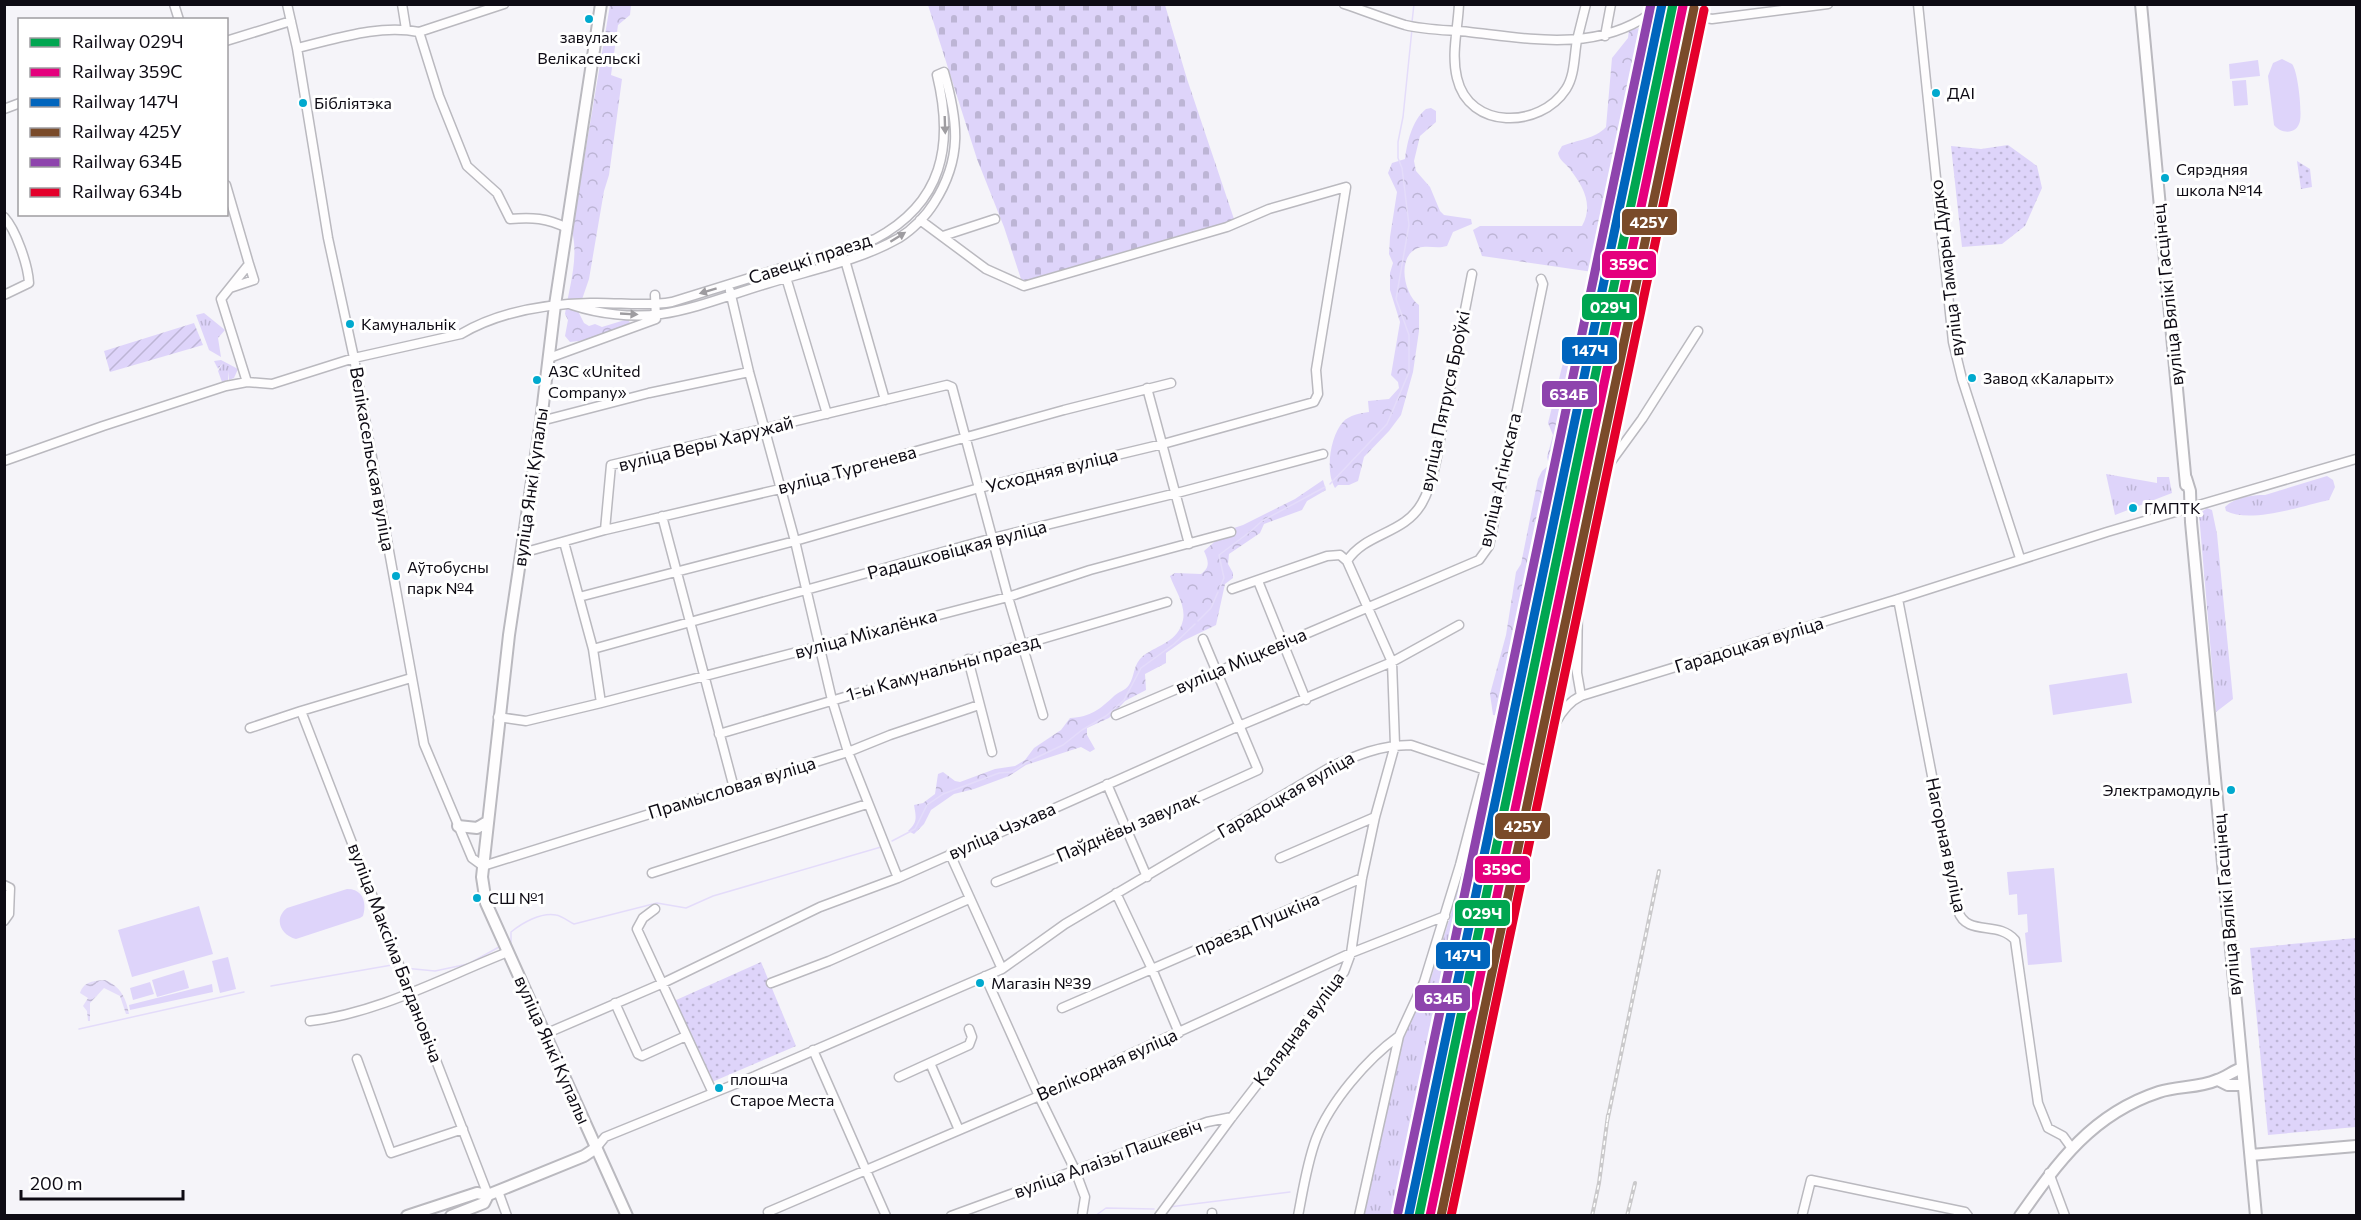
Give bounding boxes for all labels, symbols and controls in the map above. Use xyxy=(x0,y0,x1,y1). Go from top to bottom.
marker: завулак Велікасельскі xyxy=(583,13,595,25)
legend xyxy=(18,18,228,216)
place label: завулак Велікасельскі xyxy=(537,27,641,67)
text: Railway 029Ч xyxy=(72,30,184,52)
text: Railway 359С xyxy=(72,60,183,82)
place label: ДАІ xyxy=(1947,83,1975,102)
marker: ДАІ xyxy=(1930,87,1942,99)
text: Railway 147Ч xyxy=(72,90,179,112)
place label: Бібліятэка xyxy=(314,93,392,112)
marker: Бібліятэка xyxy=(297,97,309,109)
one-way arrow xyxy=(940,116,950,135)
text: Railway 425У xyxy=(72,120,182,142)
text: Railway 634Б xyxy=(72,150,182,172)
place label: Сярэдняя школа №14 xyxy=(2176,159,2263,199)
marker: Сярэдняя школа №14 xyxy=(2159,172,2171,184)
street label: вуліца Тамары Дудко xyxy=(1924,178,1968,358)
text: Railway 634Ь xyxy=(72,180,182,202)
street label: вуліца Вялікі Гасцінец xyxy=(2146,203,2187,387)
line badge: 425У xyxy=(1621,208,1678,236)
text: 425У xyxy=(1630,212,1668,231)
street label: Савецкі праезд xyxy=(746,228,874,288)
one-way arrow xyxy=(890,232,906,243)
line badge: 359С xyxy=(1601,250,1657,279)
text: 359С xyxy=(1609,254,1649,273)
one-way arrow xyxy=(699,287,717,296)
line badge: 029Ч xyxy=(1581,293,1638,321)
text: 029Ч xyxy=(1590,297,1630,316)
street label: вуліца Пятруся Броўкі xyxy=(1414,308,1474,493)
one-way arrow xyxy=(619,310,638,319)
place label: Камунальнік xyxy=(361,314,457,333)
marker: Камунальнік xyxy=(344,318,356,330)
line badge: 147Ч xyxy=(1561,336,1618,365)
text: 147Ч xyxy=(1572,340,1608,359)
place label: АЗС «United Company» xyxy=(548,361,640,401)
street label: Велікасельская вуліца xyxy=(346,365,400,553)
place label: Завод «Каларыт» xyxy=(1983,368,2114,387)
marker: Завод «Каларыт» xyxy=(1966,372,1978,384)
marker: АЗС «United Company» xyxy=(531,374,543,386)
line badge: 634Б xyxy=(1541,380,1598,408)
text: 634Б xyxy=(1549,384,1589,403)
street label: вуліца Янкі Купалы xyxy=(508,406,552,568)
street label: вуліца Веры Харужай xyxy=(616,411,796,475)
street label: вуліца Агінскага xyxy=(1473,411,1525,549)
street label: вуліца Тургенева xyxy=(775,440,918,498)
street label: Усходняя вуліца xyxy=(983,443,1120,497)
place label: ГМПТК xyxy=(2144,498,2201,517)
marker: ГМПТК xyxy=(2127,502,2139,514)
street label: Радашковіцкая вуліца xyxy=(865,514,1049,584)
place label: Аўтобусны парк №4 xyxy=(407,557,489,597)
marker: Аўтобусны парк №4 xyxy=(390,570,402,582)
street label: вуліца Міхалёнка xyxy=(792,603,939,663)
street label: Гарадоцкая вуліца xyxy=(1672,611,1826,677)
street label: вуліца Міцкевіча xyxy=(1172,622,1310,698)
street label: 1-ы Камунальны праезд xyxy=(844,629,1042,705)
street label: Гарадоцкая вуліца xyxy=(1213,746,1358,842)
street label: Прамысловая вуліца xyxy=(645,751,818,823)
street label: Нагорная вуліца xyxy=(1922,775,1972,914)
place label: Электрамодуль xyxy=(2103,780,2220,799)
marker: Электрамодуль xyxy=(2225,784,2237,796)
street label: Паўднёвы завулак xyxy=(1053,786,1203,866)
street label: вуліца Чэхава xyxy=(945,797,1059,864)
line badge: 425У xyxy=(1494,812,1551,840)
street label: вуліца Вялікі Гасцінец xyxy=(2207,813,2245,997)
text: 425У xyxy=(1504,816,1542,835)
street label: вуліца Максіма Багдановіча xyxy=(344,840,448,1065)
line badge: 359С xyxy=(1474,855,1531,884)
text: 359С xyxy=(1482,859,1522,878)
street label: праезд Пушкіна xyxy=(1191,887,1323,959)
place label: СШ №1 xyxy=(488,888,544,907)
marker: СШ №1 xyxy=(471,892,483,904)
line badge: 029Ч xyxy=(1454,899,1511,927)
text: 029Ч xyxy=(1462,903,1502,922)
line badge: 147Ч xyxy=(1435,941,1491,970)
text: 147Ч xyxy=(1445,945,1481,964)
street label: Калядная вуліца xyxy=(1248,967,1348,1090)
street label: вуліца Янкі Купалы xyxy=(510,972,596,1127)
place label: Магазін №39 xyxy=(991,973,1091,992)
marker: Магазін №39 xyxy=(974,977,986,989)
line badge: 634Б xyxy=(1414,984,1471,1012)
text: 634Б xyxy=(1423,988,1463,1007)
street label: Велікодная вуліца xyxy=(1033,1023,1181,1105)
place label: плошча Старое Места xyxy=(730,1069,834,1109)
marker: плошча Старое Места xyxy=(713,1082,725,1094)
street label: вуліца Алаізы Пашкевіч xyxy=(1011,1114,1205,1202)
scale bar xyxy=(21,1163,183,1201)
text: 200 m xyxy=(30,1172,83,1194)

